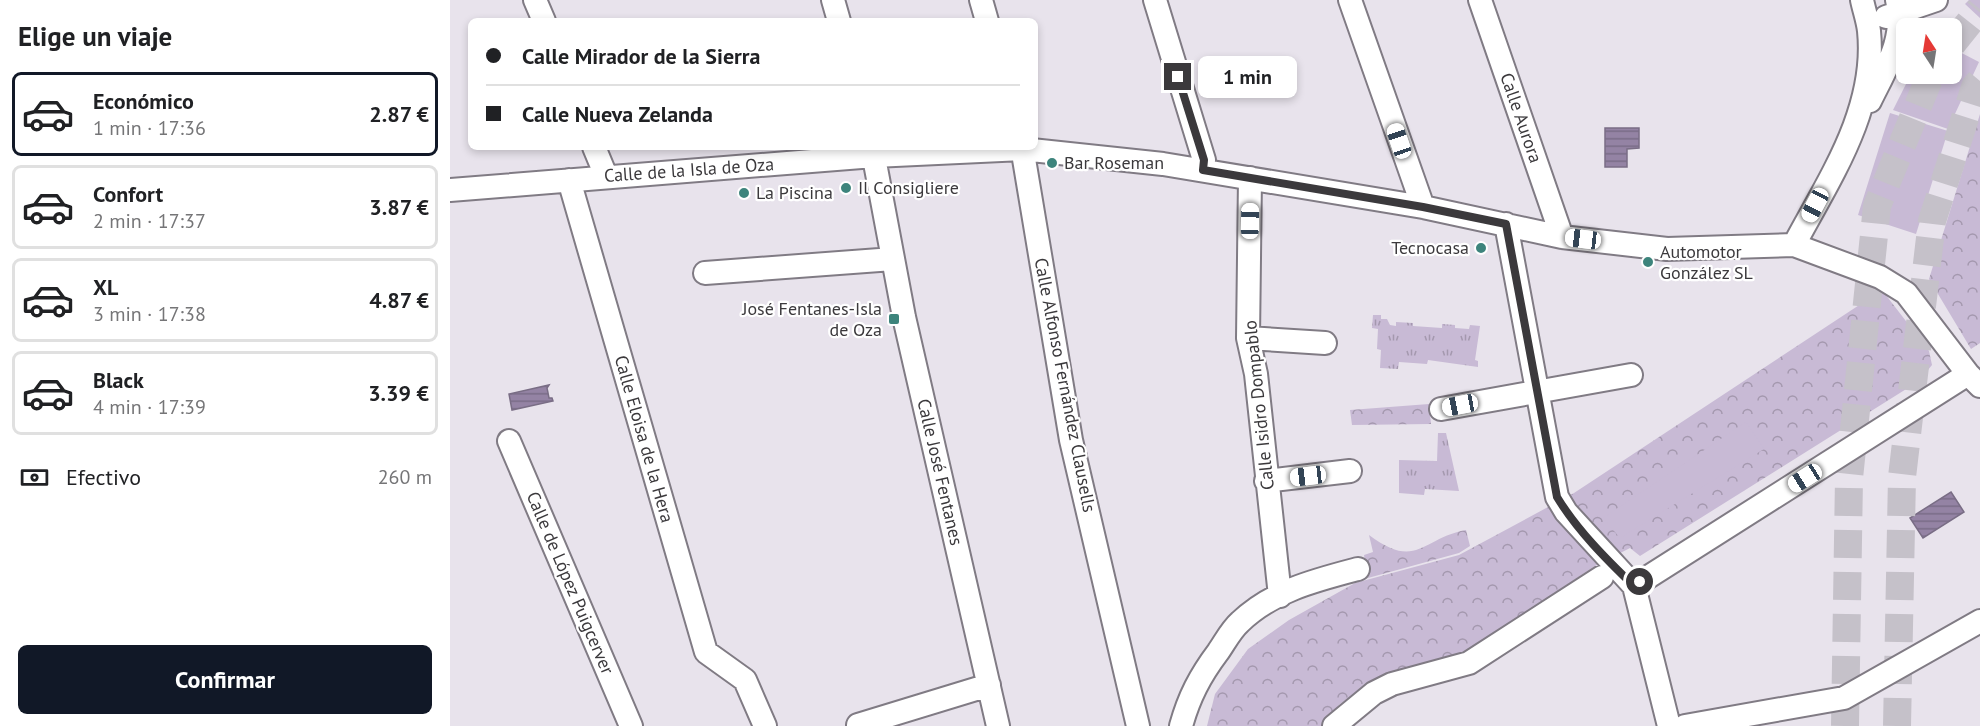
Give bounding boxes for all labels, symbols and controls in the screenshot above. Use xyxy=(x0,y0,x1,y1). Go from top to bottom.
north arrow xyxy=(1896,18,1962,84)
map controls xyxy=(1896,18,1962,84)
text: Elige un viaje xyxy=(18,19,172,53)
text: Calle Mirador de la Sierra xyxy=(522,42,760,70)
callout: 1 min xyxy=(1199,56,1298,98)
route end xyxy=(1164,63,1191,90)
text: 1 min xyxy=(1223,64,1272,90)
street label: Calle Aurora xyxy=(1495,70,1548,166)
icon: car xyxy=(21,87,75,141)
text: Económico xyxy=(93,87,194,115)
text: 2.87 € xyxy=(369,100,429,128)
text: Calle Nueva Zelanda xyxy=(522,100,713,128)
text: 1 min · 17:36 xyxy=(93,115,206,141)
car xyxy=(1385,121,1413,161)
place label: Bar Roseman xyxy=(1064,151,1164,174)
street label: Calle de la Isla de Oza xyxy=(603,152,775,187)
marker: Bar Roseman xyxy=(1045,156,1059,170)
place label: Il Consigliere xyxy=(858,176,959,199)
icon: car xyxy=(21,180,75,234)
text: Confort xyxy=(93,180,163,208)
place label: La Piscina xyxy=(756,181,833,204)
marker: Il Consigliere xyxy=(839,181,853,195)
car xyxy=(1799,185,1831,225)
marker: La Piscina xyxy=(737,186,751,200)
text: 3.87 € xyxy=(369,193,429,221)
car xyxy=(1241,203,1259,239)
text: 2 min · 17:37 xyxy=(93,208,206,234)
car xyxy=(1564,228,1602,250)
place label: Tecnocasa xyxy=(1391,236,1469,259)
place label: Automotor González SL xyxy=(1660,240,1753,284)
marker: Tecnocasa xyxy=(1474,241,1488,255)
marker: Automotor González SL xyxy=(1641,255,1655,269)
street label: Calle Alfonso Fernández Clausells xyxy=(1030,256,1101,514)
icon: car xyxy=(21,273,75,327)
text: XL xyxy=(93,273,118,301)
text: 4.87 € xyxy=(369,286,429,314)
place label: José Fentanes-Isla de Oza xyxy=(741,297,882,341)
text: 3 min · 17:38 xyxy=(93,301,206,327)
marker: José Fentanes-Isla de Oza xyxy=(887,312,901,326)
street label: Calle Isidro Dompablo xyxy=(1238,319,1279,491)
street label: Calle Eloisa de la Hera xyxy=(610,353,679,525)
icon: car xyxy=(21,366,75,420)
text: Black xyxy=(93,366,144,394)
text: 3.39 € xyxy=(368,379,429,407)
car xyxy=(1441,393,1479,417)
text: 4 min · 17:39 xyxy=(93,394,206,420)
street label: Calle José Fentanes xyxy=(912,396,969,547)
icon: cash xyxy=(18,461,51,494)
car xyxy=(1785,461,1825,495)
text: Efectivo xyxy=(66,463,141,491)
text: 260 m xyxy=(378,464,432,490)
car xyxy=(1289,465,1327,487)
street label: Calle de López Puigcerver xyxy=(522,488,619,678)
route start xyxy=(1626,568,1653,595)
button: Confirmar xyxy=(18,645,432,714)

